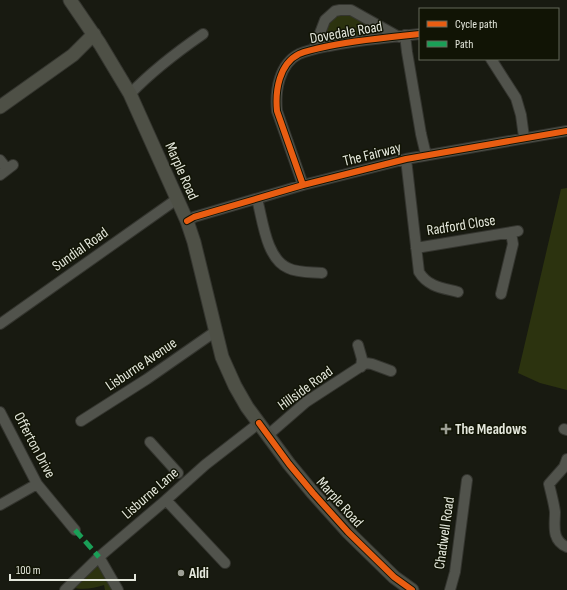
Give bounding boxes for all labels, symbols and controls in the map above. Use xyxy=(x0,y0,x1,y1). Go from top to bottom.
legend xyxy=(419,8,559,60)
street label: Dovedale Road xyxy=(308,17,384,48)
text: Cycle path xyxy=(455,17,497,32)
text: Path xyxy=(455,37,473,52)
street label: The Fairway xyxy=(341,138,403,171)
street label: Marple Road xyxy=(160,139,203,203)
street label: Radford Close xyxy=(425,211,497,240)
street label: Sundial Road xyxy=(49,223,112,276)
street label: Lisburne Avenue xyxy=(102,334,181,395)
street label: Hillside Road xyxy=(274,362,337,415)
street label: Offerton Drive xyxy=(9,409,60,481)
place label: The Meadows xyxy=(455,420,527,439)
marker: The Meadows xyxy=(440,423,452,435)
street label: Lisburne Lane xyxy=(118,464,183,523)
street label: Marple Road xyxy=(312,473,367,532)
street label: Chadwell Road xyxy=(430,496,459,571)
scale bar xyxy=(10,556,135,582)
text: 100 m xyxy=(16,563,41,578)
place label: Aldi xyxy=(188,564,209,583)
marker: Aldi xyxy=(176,568,186,578)

